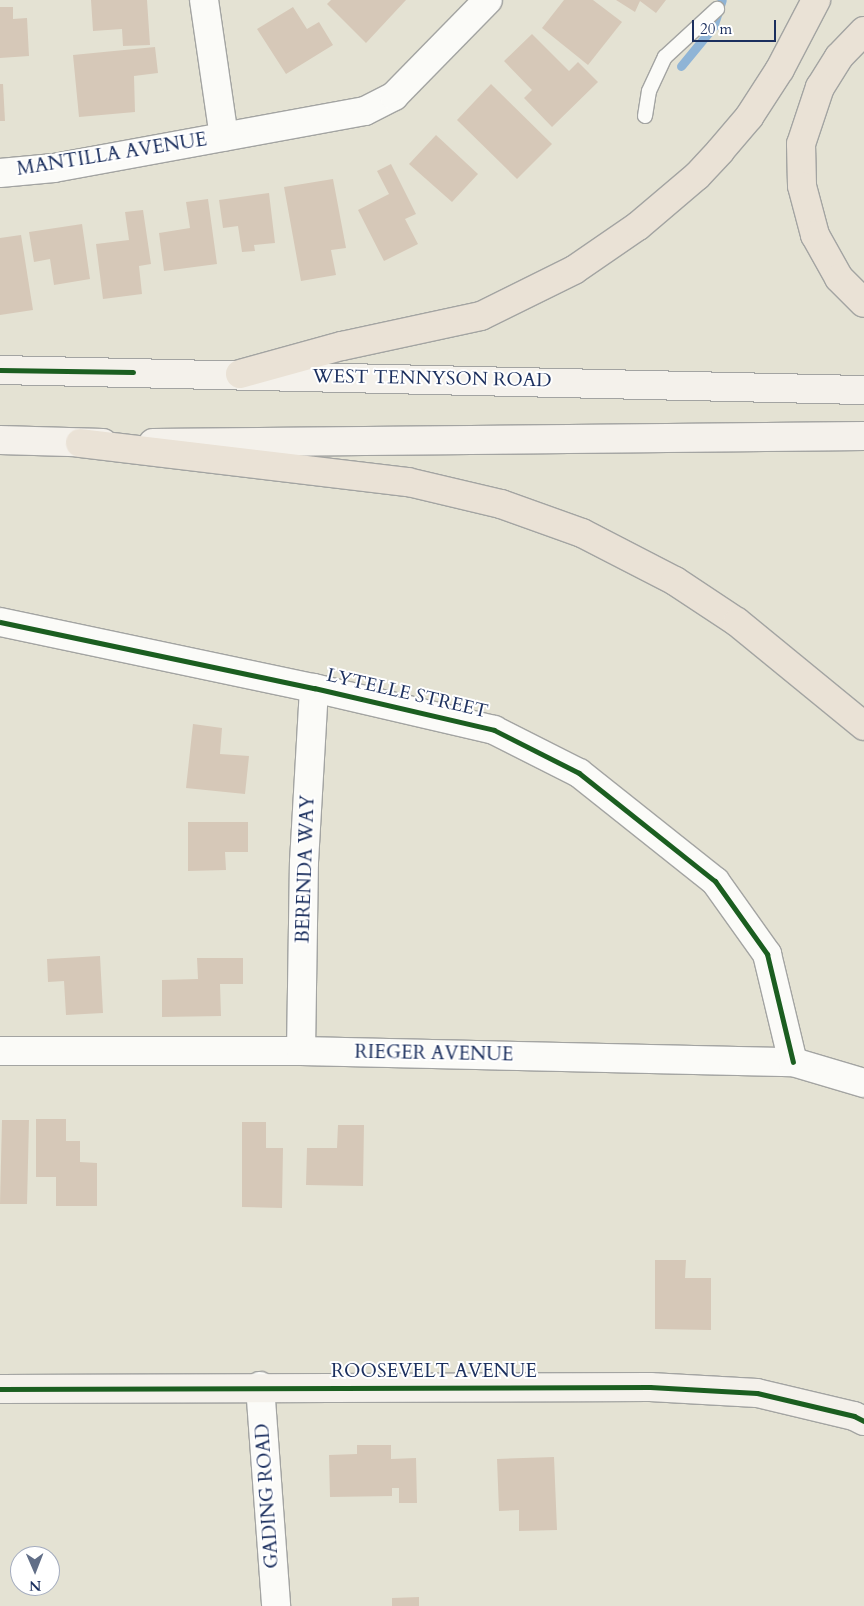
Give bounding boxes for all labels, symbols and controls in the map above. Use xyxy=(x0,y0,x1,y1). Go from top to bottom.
scale bar xyxy=(694,10,778,42)
text: 20 m xyxy=(700,19,732,39)
street label: MANTILLA AVENUE xyxy=(15,129,209,181)
street label: WEST TENNYSON ROAD xyxy=(312,366,552,392)
street label: LYTELLE STREET xyxy=(324,664,490,724)
street label: BERENDA WAY xyxy=(292,794,320,944)
street label: RIEGER AVENUE xyxy=(354,1041,514,1067)
street label: ROOSEVELT AVENUE xyxy=(331,1361,537,1383)
street label: GADING ROAD xyxy=(252,1423,284,1569)
north arrow xyxy=(10,1546,60,1596)
text: N xyxy=(29,1576,41,1595)

